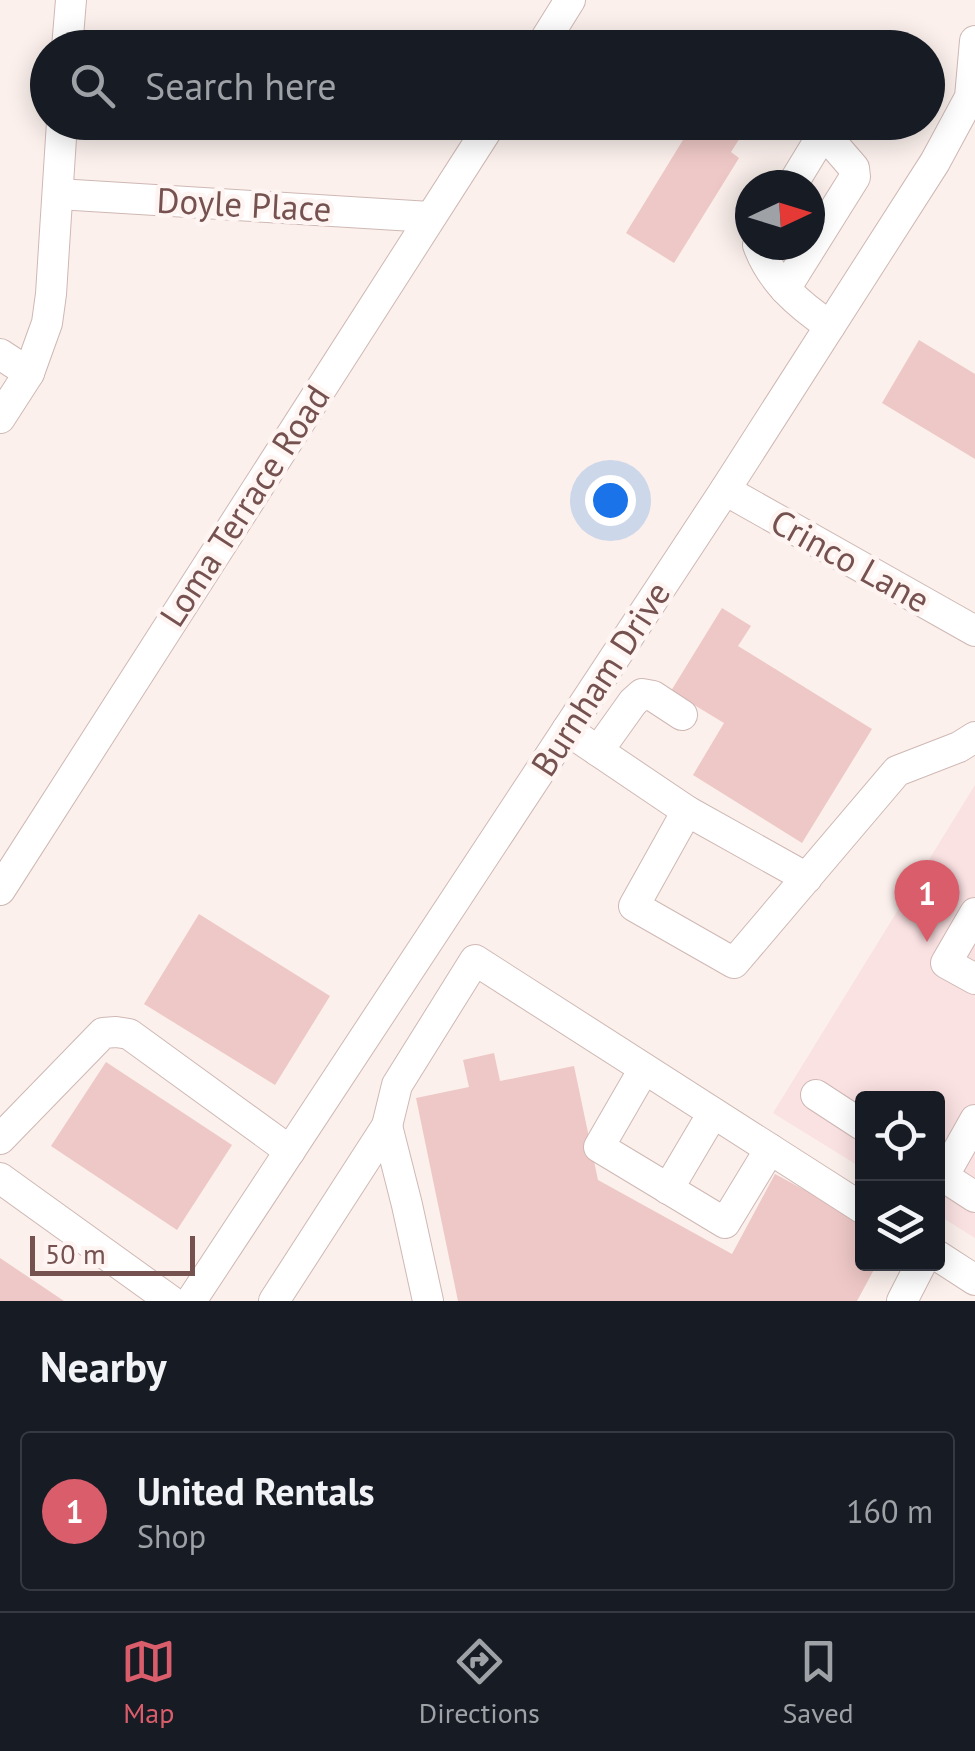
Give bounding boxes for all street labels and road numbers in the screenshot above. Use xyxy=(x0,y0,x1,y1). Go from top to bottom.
street label: Doyle Place xyxy=(156,176,333,232)
street label: Loma Terrace Road xyxy=(149,376,339,635)
street label: Crinco Lane xyxy=(763,498,938,623)
street label: Burnham Drive xyxy=(520,572,680,785)

